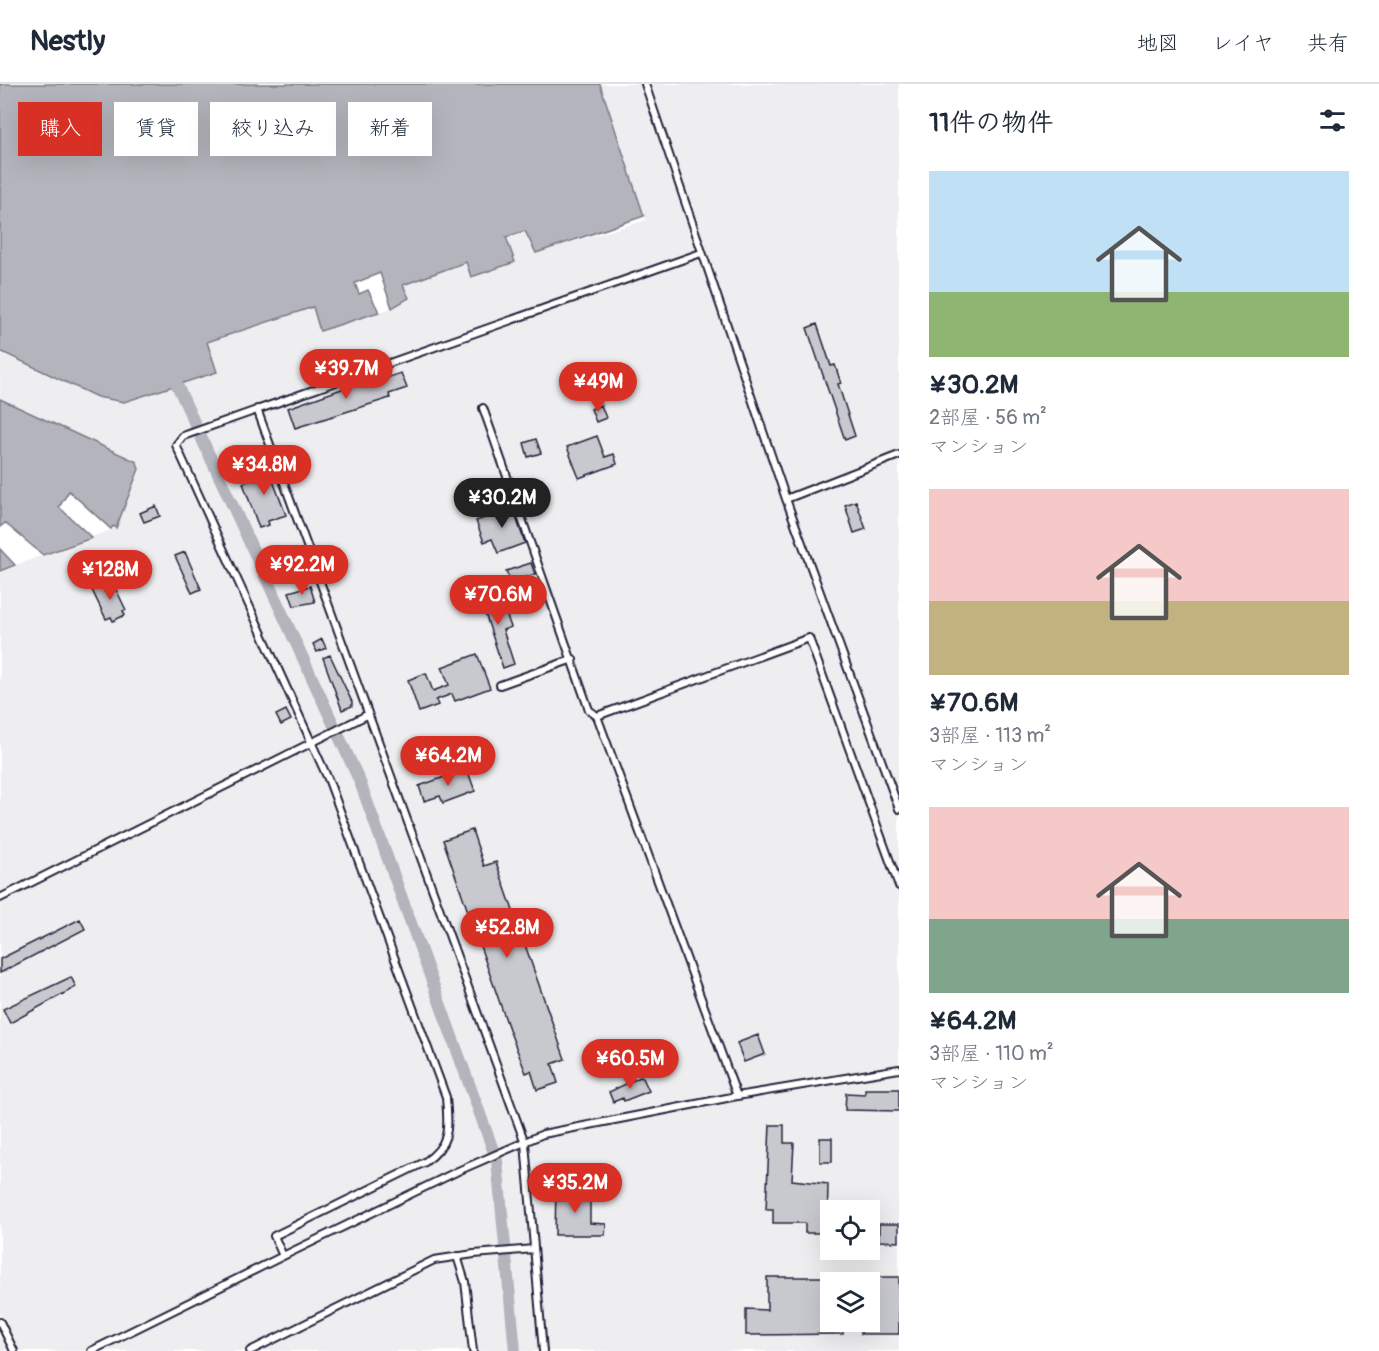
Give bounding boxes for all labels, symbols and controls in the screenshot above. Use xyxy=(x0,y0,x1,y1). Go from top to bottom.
text: Nestly xyxy=(30,24,105,59)
text: 地図 xyxy=(1137,30,1179,57)
text: レイヤ xyxy=(1212,30,1274,57)
text: 共有 xyxy=(1307,30,1349,57)
chip: 購入 xyxy=(18,102,102,156)
chip: 賃貸 xyxy=(114,102,198,156)
chip: 絞り込み xyxy=(210,102,336,156)
chip: 新着 xyxy=(348,102,432,156)
icon: filters xyxy=(1316,104,1349,137)
text: 11件の物件 xyxy=(929,107,1053,139)
icon: home xyxy=(1085,210,1193,318)
pin: ¥39.7M xyxy=(297,349,395,400)
text: ¥39.7M xyxy=(314,356,378,381)
pin: ¥49M xyxy=(562,362,634,413)
text: ¥49M xyxy=(573,369,623,394)
text: ¥30.2M xyxy=(929,369,1018,401)
text: 2部屋 · 56 m² xyxy=(929,405,1047,430)
text: マンション xyxy=(929,434,1028,459)
pin: ¥34.8M xyxy=(215,445,313,496)
text: ¥34.8M xyxy=(231,452,297,477)
pin: ¥30.2M xyxy=(453,478,551,529)
text: ¥30.2M xyxy=(468,485,536,510)
icon: home xyxy=(1085,528,1193,636)
pin: ¥92.2M xyxy=(253,545,351,596)
pin: ¥128M xyxy=(68,550,152,601)
text: ¥92.2M xyxy=(269,552,335,577)
text: ¥128M xyxy=(81,557,139,582)
pin: ¥70.6M xyxy=(449,575,547,626)
text: ¥70.6M xyxy=(464,582,532,607)
text: ¥70.6M xyxy=(929,687,1018,719)
text: 3部屋 · 113 m² xyxy=(929,723,1051,748)
pin: ¥64.2M xyxy=(399,736,497,787)
text: ¥64.2M xyxy=(414,743,482,768)
text: マンション xyxy=(929,752,1028,777)
icon: home xyxy=(1085,846,1193,954)
pin: ¥52.8M xyxy=(458,908,556,959)
text: ¥52.8M xyxy=(475,915,539,940)
text: ¥64.2M xyxy=(929,1005,1016,1037)
pin: ¥60.5M xyxy=(581,1039,679,1090)
text: 3部屋 · 110 m² xyxy=(929,1041,1054,1066)
text: ¥60.5M xyxy=(596,1046,664,1071)
text: マンション xyxy=(929,1070,1028,1095)
pin: ¥35.2M xyxy=(526,1163,624,1214)
text: ¥35.2M xyxy=(542,1170,608,1195)
map controls xyxy=(820,1200,880,1332)
button: locate xyxy=(820,1200,880,1260)
button: layers xyxy=(820,1272,880,1332)

